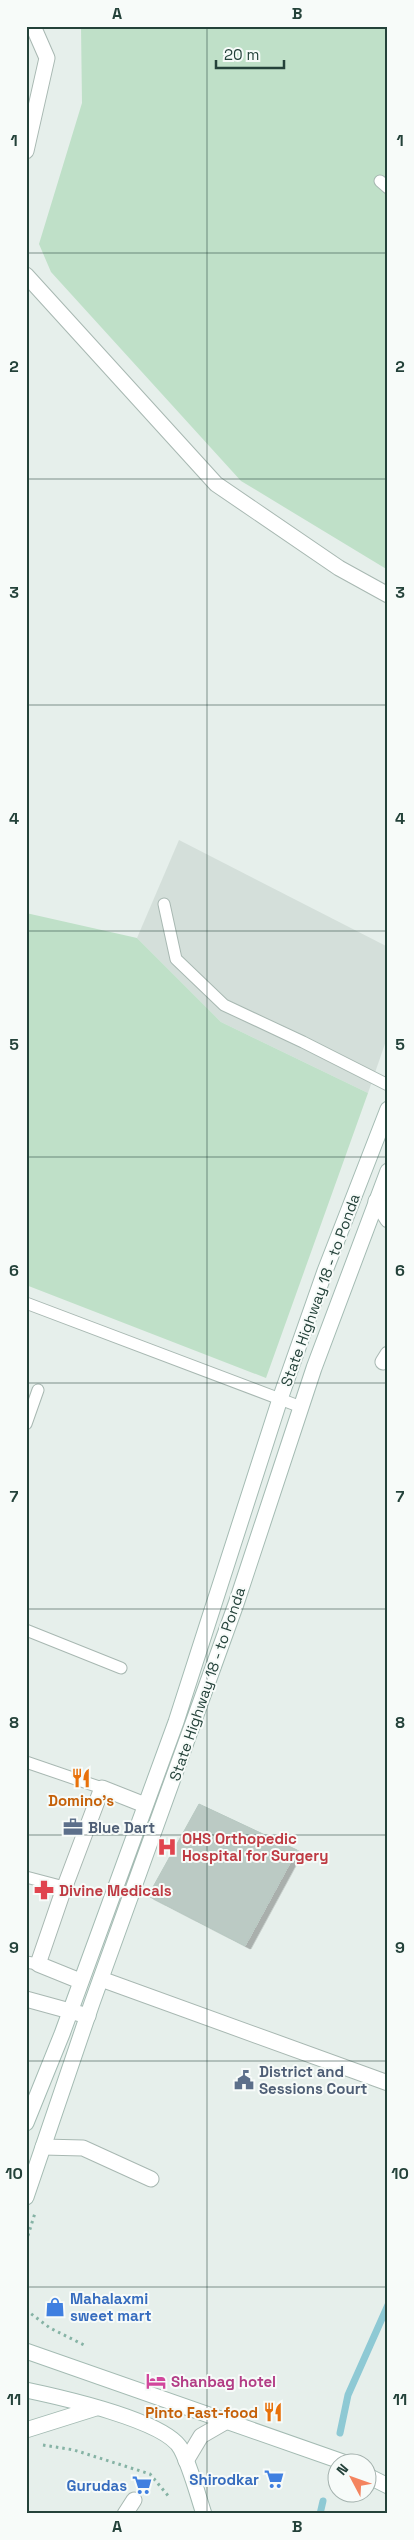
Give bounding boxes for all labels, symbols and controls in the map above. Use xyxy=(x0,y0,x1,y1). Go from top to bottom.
text: A xyxy=(112,3,122,24)
text: B xyxy=(292,3,302,24)
scale bar xyxy=(216,38,284,70)
text: 20 m xyxy=(224,45,259,64)
text: 1 xyxy=(10,130,18,151)
text: 1 xyxy=(396,130,404,151)
text: 2 xyxy=(9,356,19,377)
text: 2 xyxy=(395,356,405,377)
text: 3 xyxy=(9,582,19,603)
text: 3 xyxy=(395,582,405,603)
text: 4 xyxy=(9,808,19,829)
text: 4 xyxy=(395,808,405,829)
text: 5 xyxy=(9,1034,19,1055)
text: 5 xyxy=(395,1034,405,1055)
street label: State Highway 18 - to Ponda xyxy=(276,1191,364,1389)
text: 6 xyxy=(9,1260,19,1281)
text: 6 xyxy=(395,1260,405,1281)
text: 7 xyxy=(10,1486,19,1507)
text: 7 xyxy=(396,1486,405,1507)
street label: State Highway 18 - to Ponda xyxy=(165,1584,249,1783)
text: 8 xyxy=(9,1712,19,1733)
text: 8 xyxy=(395,1712,405,1733)
restaurant icon: Domino's xyxy=(70,1767,92,1789)
place label: Domino's xyxy=(48,1791,114,1810)
office icon: Blue Dart xyxy=(62,1816,84,1838)
place label: Blue Dart xyxy=(88,1818,155,1837)
place label: OHS Orthopedic Hospital for Surgery xyxy=(182,1829,328,1865)
hospital icon: OHS Orthopedic Hospital for Surgery xyxy=(156,1836,178,1858)
pharmacy icon: Divine Medicals xyxy=(33,1879,55,1901)
place label: Divine Medicals xyxy=(59,1881,172,1900)
text: 9 xyxy=(9,1937,19,1958)
text: 9 xyxy=(395,1937,405,1958)
place label: District and Sessions Court xyxy=(259,2062,368,2098)
public building icon: District and Sessions Court xyxy=(233,2069,255,2091)
text: 10 xyxy=(5,2163,23,2184)
text: 10 xyxy=(391,2163,409,2184)
place label: Mahalaxmi sweet mart xyxy=(70,2289,152,2325)
shop icon: Mahalaxmi sweet mart xyxy=(44,2296,66,2318)
hotel icon: Shanbag hotel xyxy=(145,2370,167,2392)
place label: Shanbag hotel xyxy=(171,2372,276,2391)
text: 11 xyxy=(7,2389,21,2410)
text: 11 xyxy=(393,2389,407,2410)
restaurant icon: Pinto Fast-food xyxy=(262,2401,284,2423)
place label: Pinto Fast-food xyxy=(145,2403,258,2422)
north arrow xyxy=(326,2452,376,2502)
text: N xyxy=(332,2460,352,2479)
supermarket icon: Shirodkar xyxy=(263,2468,285,2490)
place label: Shirodkar xyxy=(189,2470,259,2489)
supermarket icon: Gurudas xyxy=(131,2474,153,2496)
place label: Gurudas xyxy=(67,2476,127,2495)
text: A xyxy=(112,2516,122,2537)
text: B xyxy=(292,2516,302,2537)

